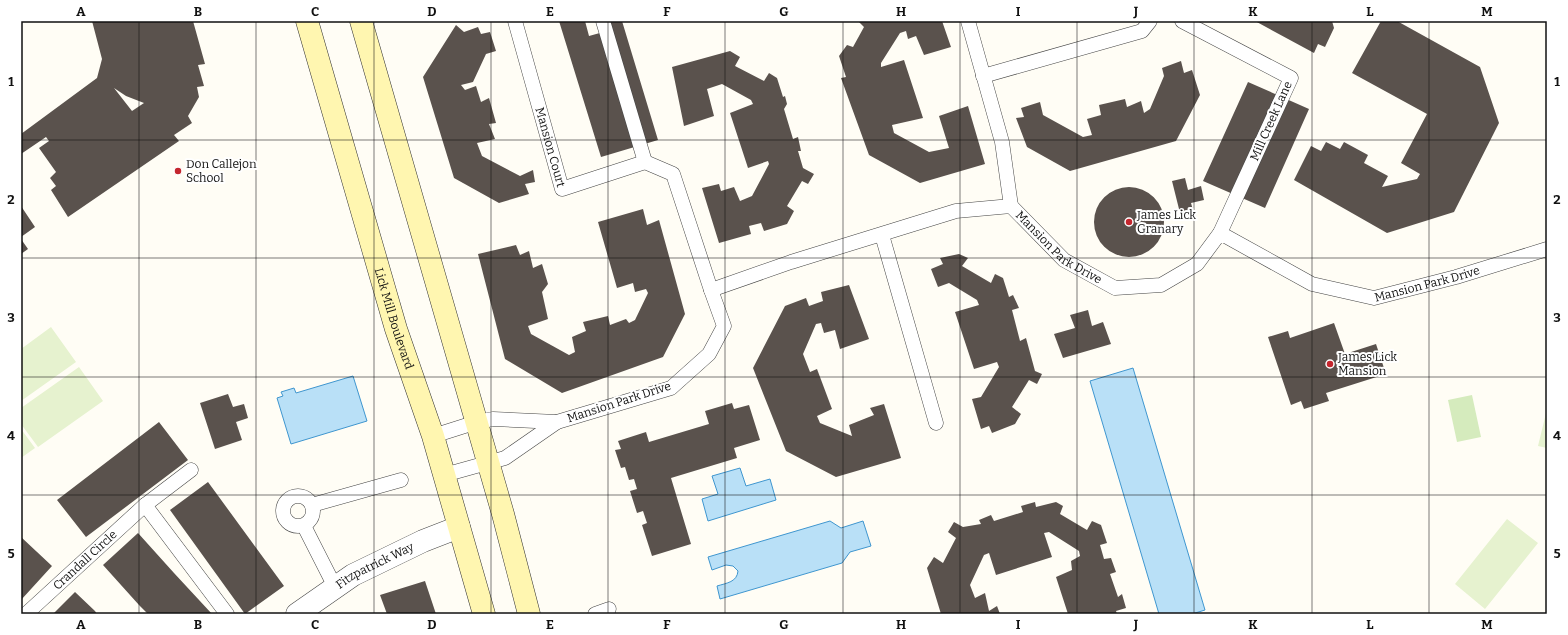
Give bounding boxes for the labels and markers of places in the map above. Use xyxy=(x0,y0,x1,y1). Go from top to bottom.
place label: Don Callejon School xyxy=(186,157,257,185)
marker: Don Callejon School xyxy=(173,166,183,176)
place label: James Lick Granary xyxy=(1136,208,1196,236)
marker: James Lick Granary xyxy=(1124,217,1134,227)
place label: James Lick Mansion xyxy=(1337,350,1397,378)
marker: James Lick Mansion xyxy=(1325,359,1335,369)

